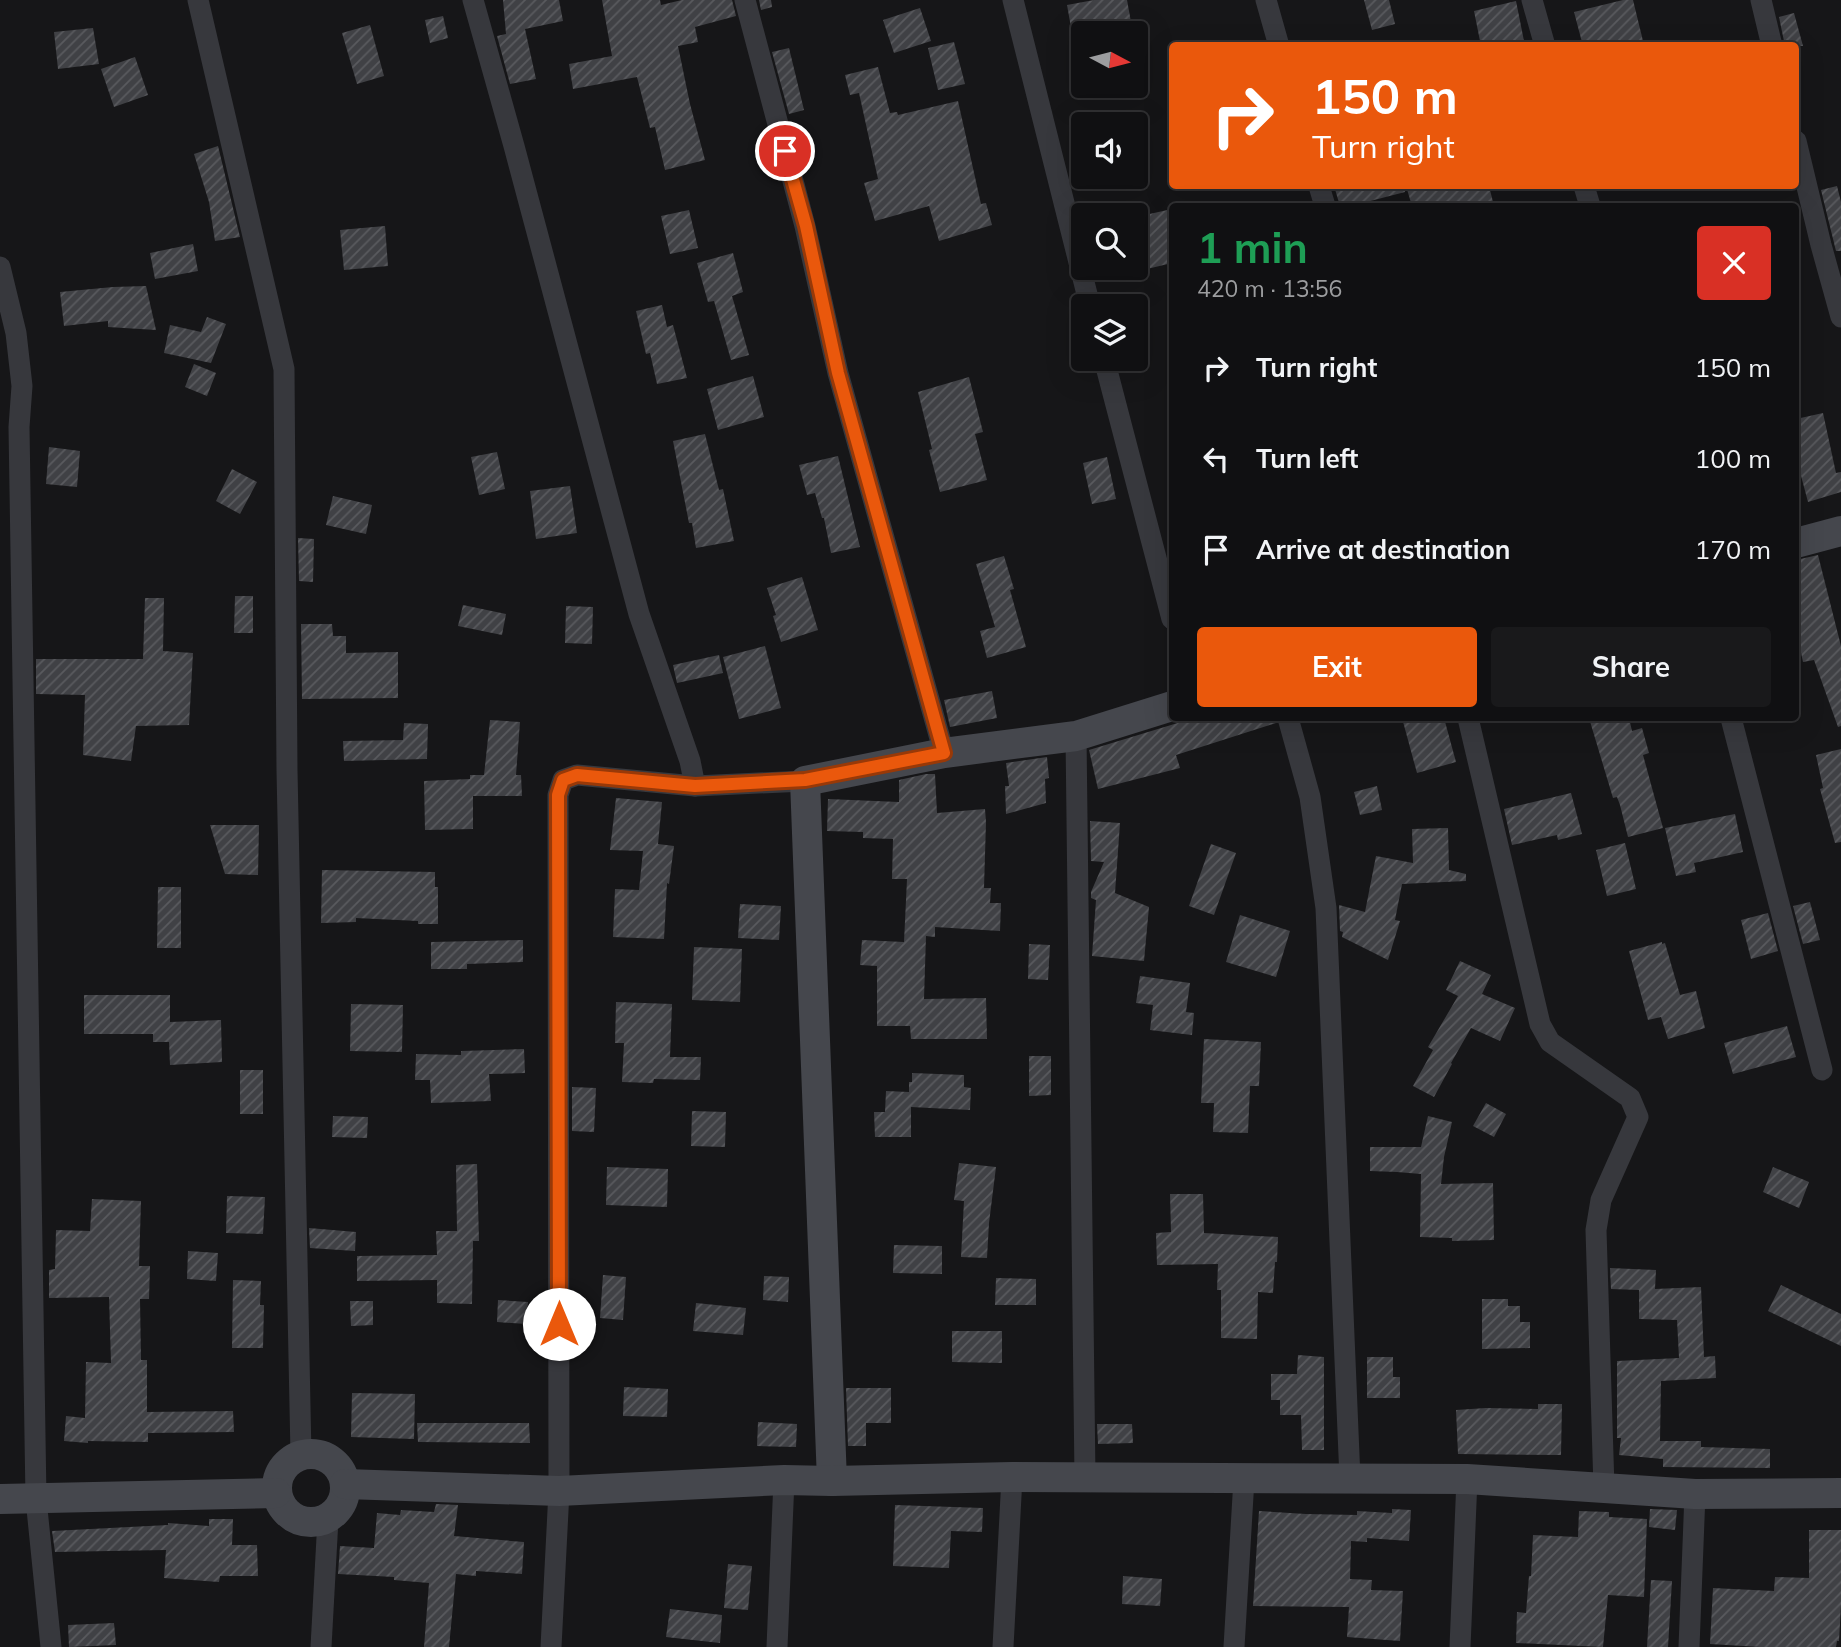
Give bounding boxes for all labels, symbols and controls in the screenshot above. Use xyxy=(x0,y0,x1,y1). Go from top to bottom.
north arrow xyxy=(1071,21,1148,98)
map controls xyxy=(1071,21,1148,371)
text: 150 m xyxy=(1312,65,1458,126)
icon: right xyxy=(1197,70,1288,161)
button: sound xyxy=(1071,112,1148,189)
pin xyxy=(755,121,815,181)
text: Turn right xyxy=(1312,126,1455,166)
icon: arrive xyxy=(766,132,804,170)
button: search xyxy=(1071,203,1148,280)
text: 1 min xyxy=(1197,221,1308,274)
button: close xyxy=(1697,226,1771,300)
text: 420 m · 13:56 xyxy=(1197,274,1342,303)
button: layers xyxy=(1071,294,1148,371)
icon: right xyxy=(1197,349,1235,387)
text: Turn right xyxy=(1256,351,1377,384)
text: 150 m xyxy=(1695,351,1771,384)
icon: left xyxy=(1197,440,1235,478)
text: Turn left xyxy=(1256,442,1358,475)
text: 100 m xyxy=(1695,442,1771,475)
icon: arrive xyxy=(1197,531,1235,569)
text: Arrive at destination xyxy=(1256,533,1511,566)
text: 170 m xyxy=(1695,533,1771,566)
button: Exit xyxy=(1197,627,1477,707)
button: Share xyxy=(1491,627,1771,707)
position arrow xyxy=(522,1287,596,1361)

